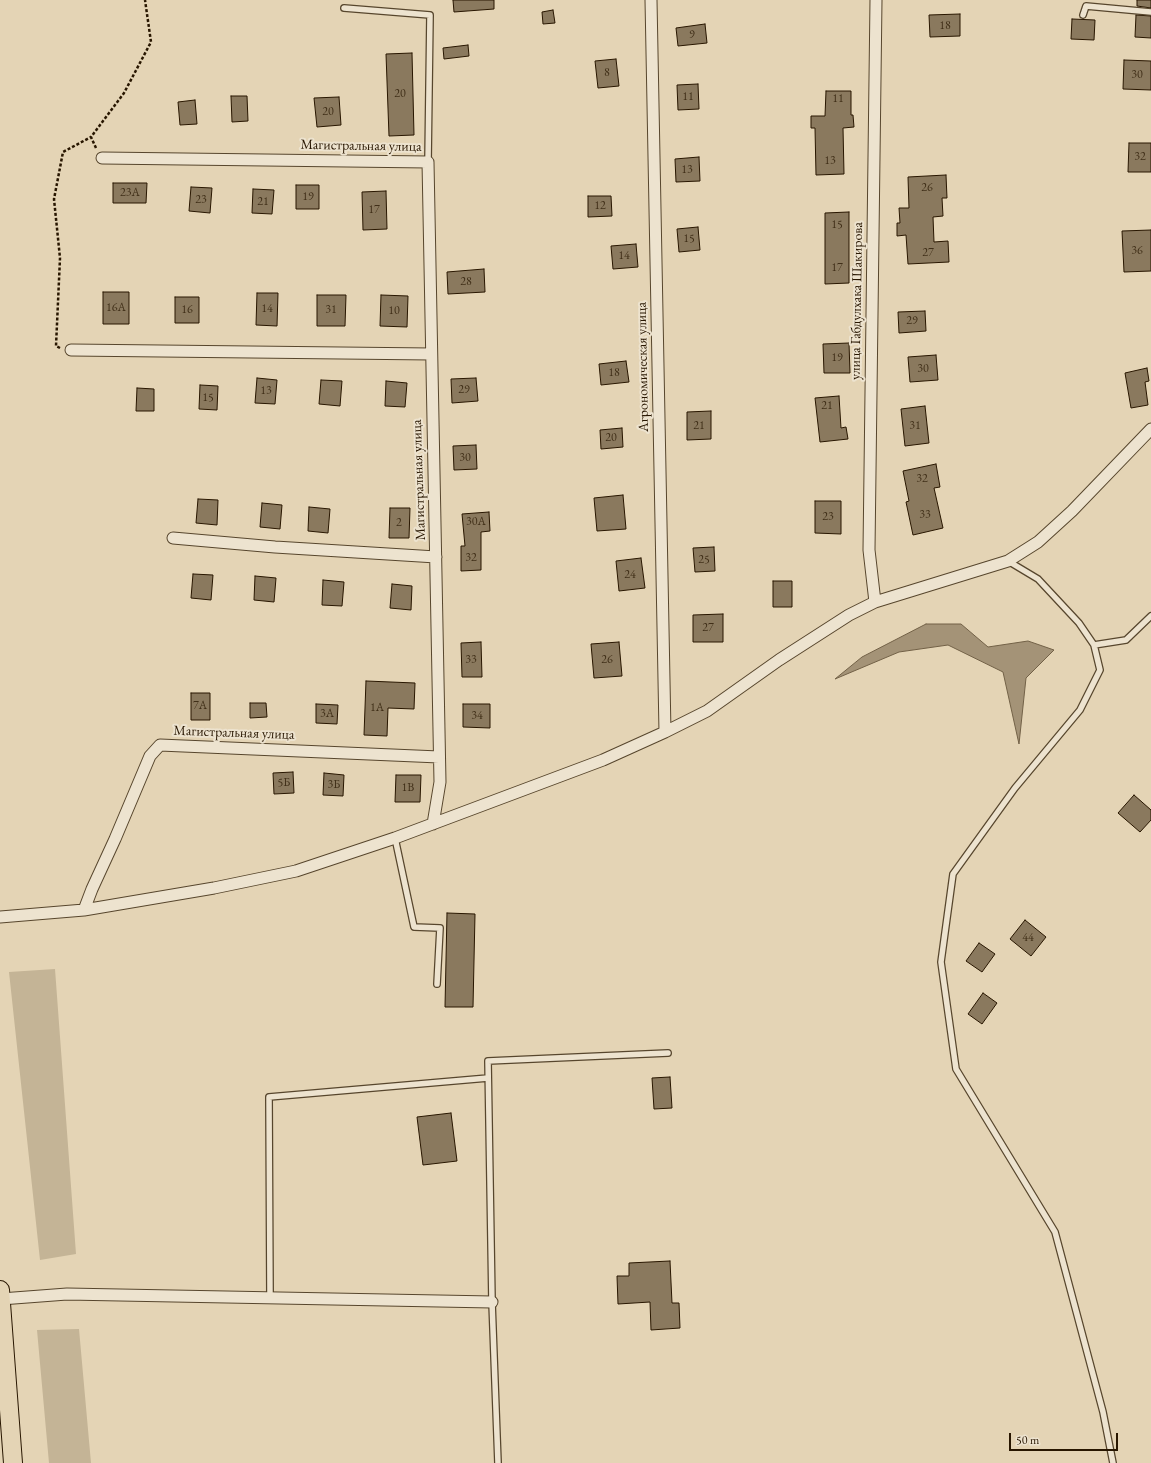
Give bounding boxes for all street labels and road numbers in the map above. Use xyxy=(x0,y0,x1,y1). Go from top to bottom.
street label: Магистральная улица xyxy=(300,137,422,155)
street label: улица Габдулхака Шакирова xyxy=(847,222,867,380)
street label: Агрономическая улица xyxy=(633,302,653,432)
street label: Магистральная улица xyxy=(408,419,430,541)
street label: Магистральная улица xyxy=(173,722,295,744)

